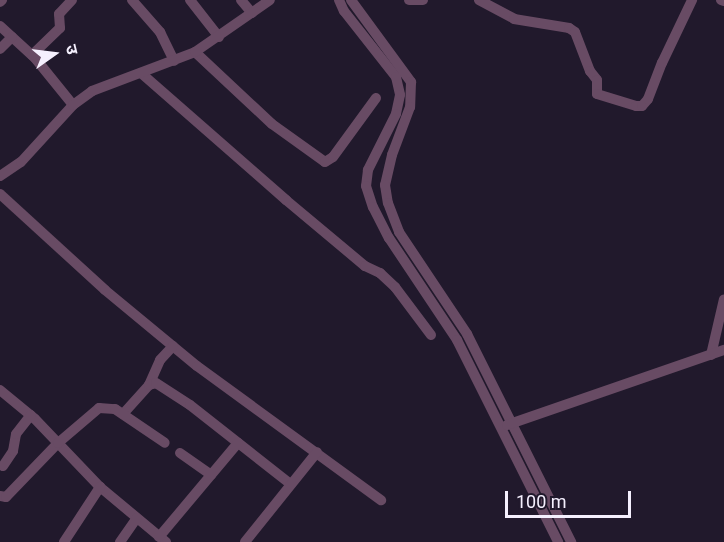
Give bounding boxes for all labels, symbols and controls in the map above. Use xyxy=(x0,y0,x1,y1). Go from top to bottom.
north arrow xyxy=(24,24,84,84)
text: उ xyxy=(62,43,82,56)
scale bar xyxy=(508,479,634,517)
text: 100 m xyxy=(516,491,567,512)

